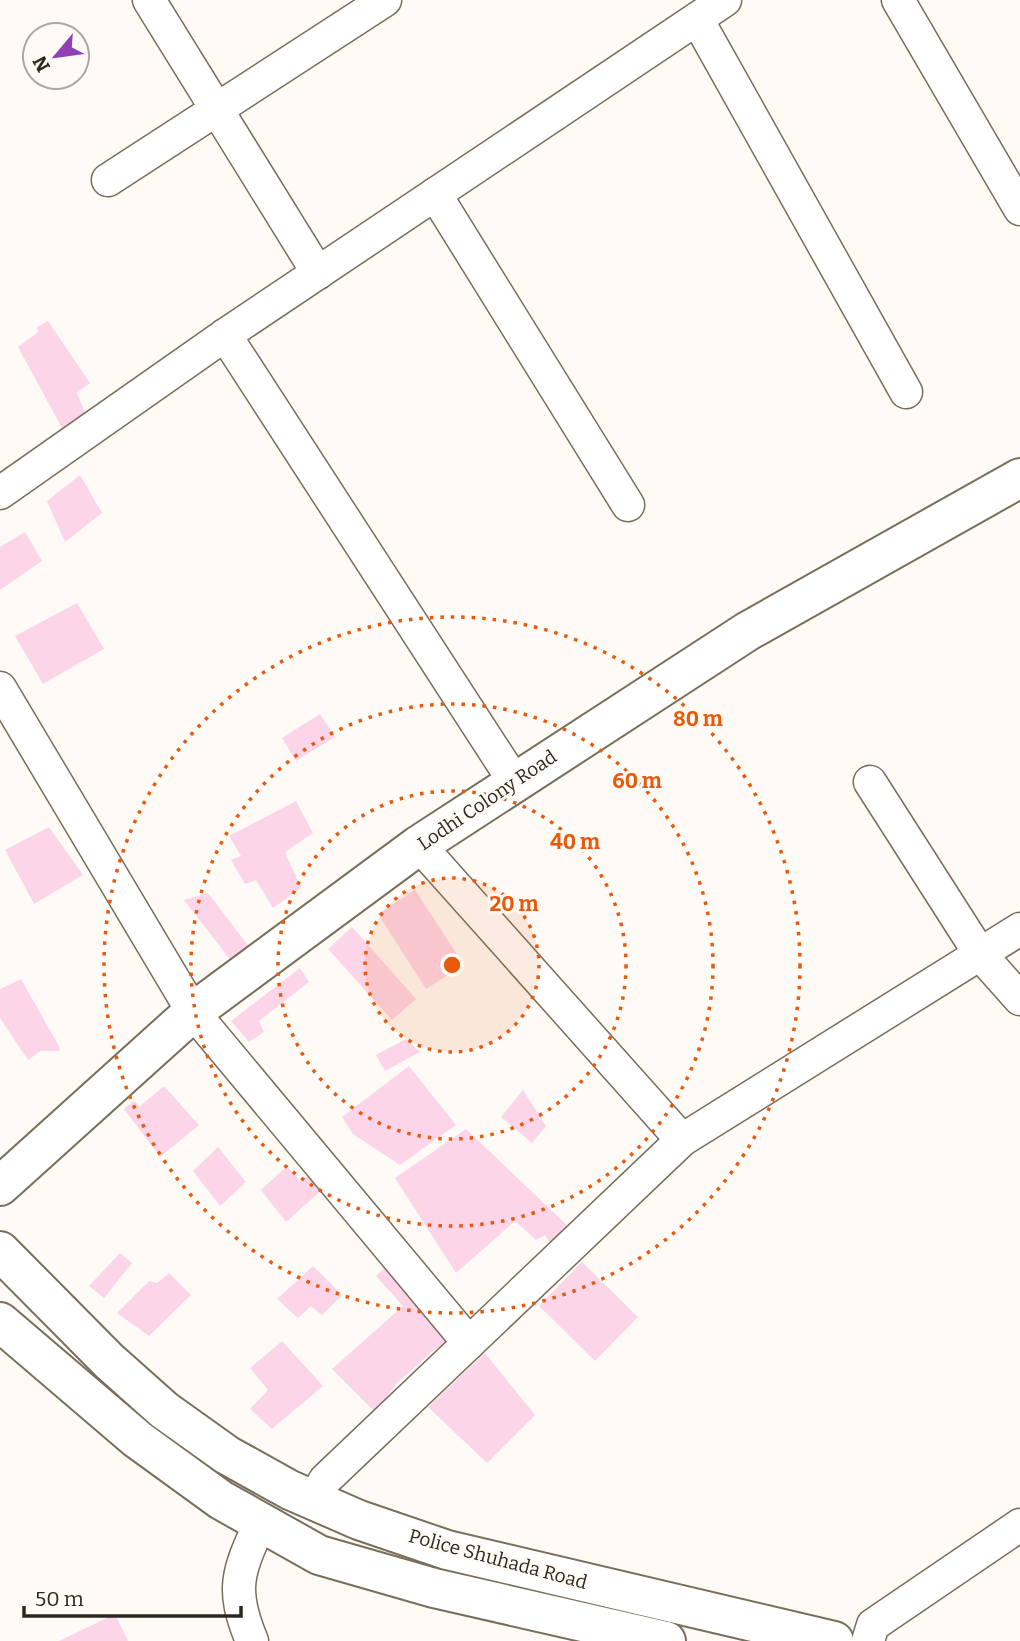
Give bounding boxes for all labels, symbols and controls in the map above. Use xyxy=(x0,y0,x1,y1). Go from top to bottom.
north arrow xyxy=(21,21,91,91)
text: N xyxy=(28,52,55,76)
text: 80 m xyxy=(673,706,723,732)
street label: Lodhi Colony Road xyxy=(413,745,561,855)
text: 60 m xyxy=(612,768,662,794)
text: 40 m xyxy=(550,829,600,855)
text: 20 m xyxy=(490,891,538,917)
centre of rings xyxy=(440,953,464,977)
street label: Police Shuhada Road xyxy=(406,1524,590,1594)
scale bar xyxy=(24,1574,242,1618)
text: 50 m xyxy=(35,1586,84,1612)

